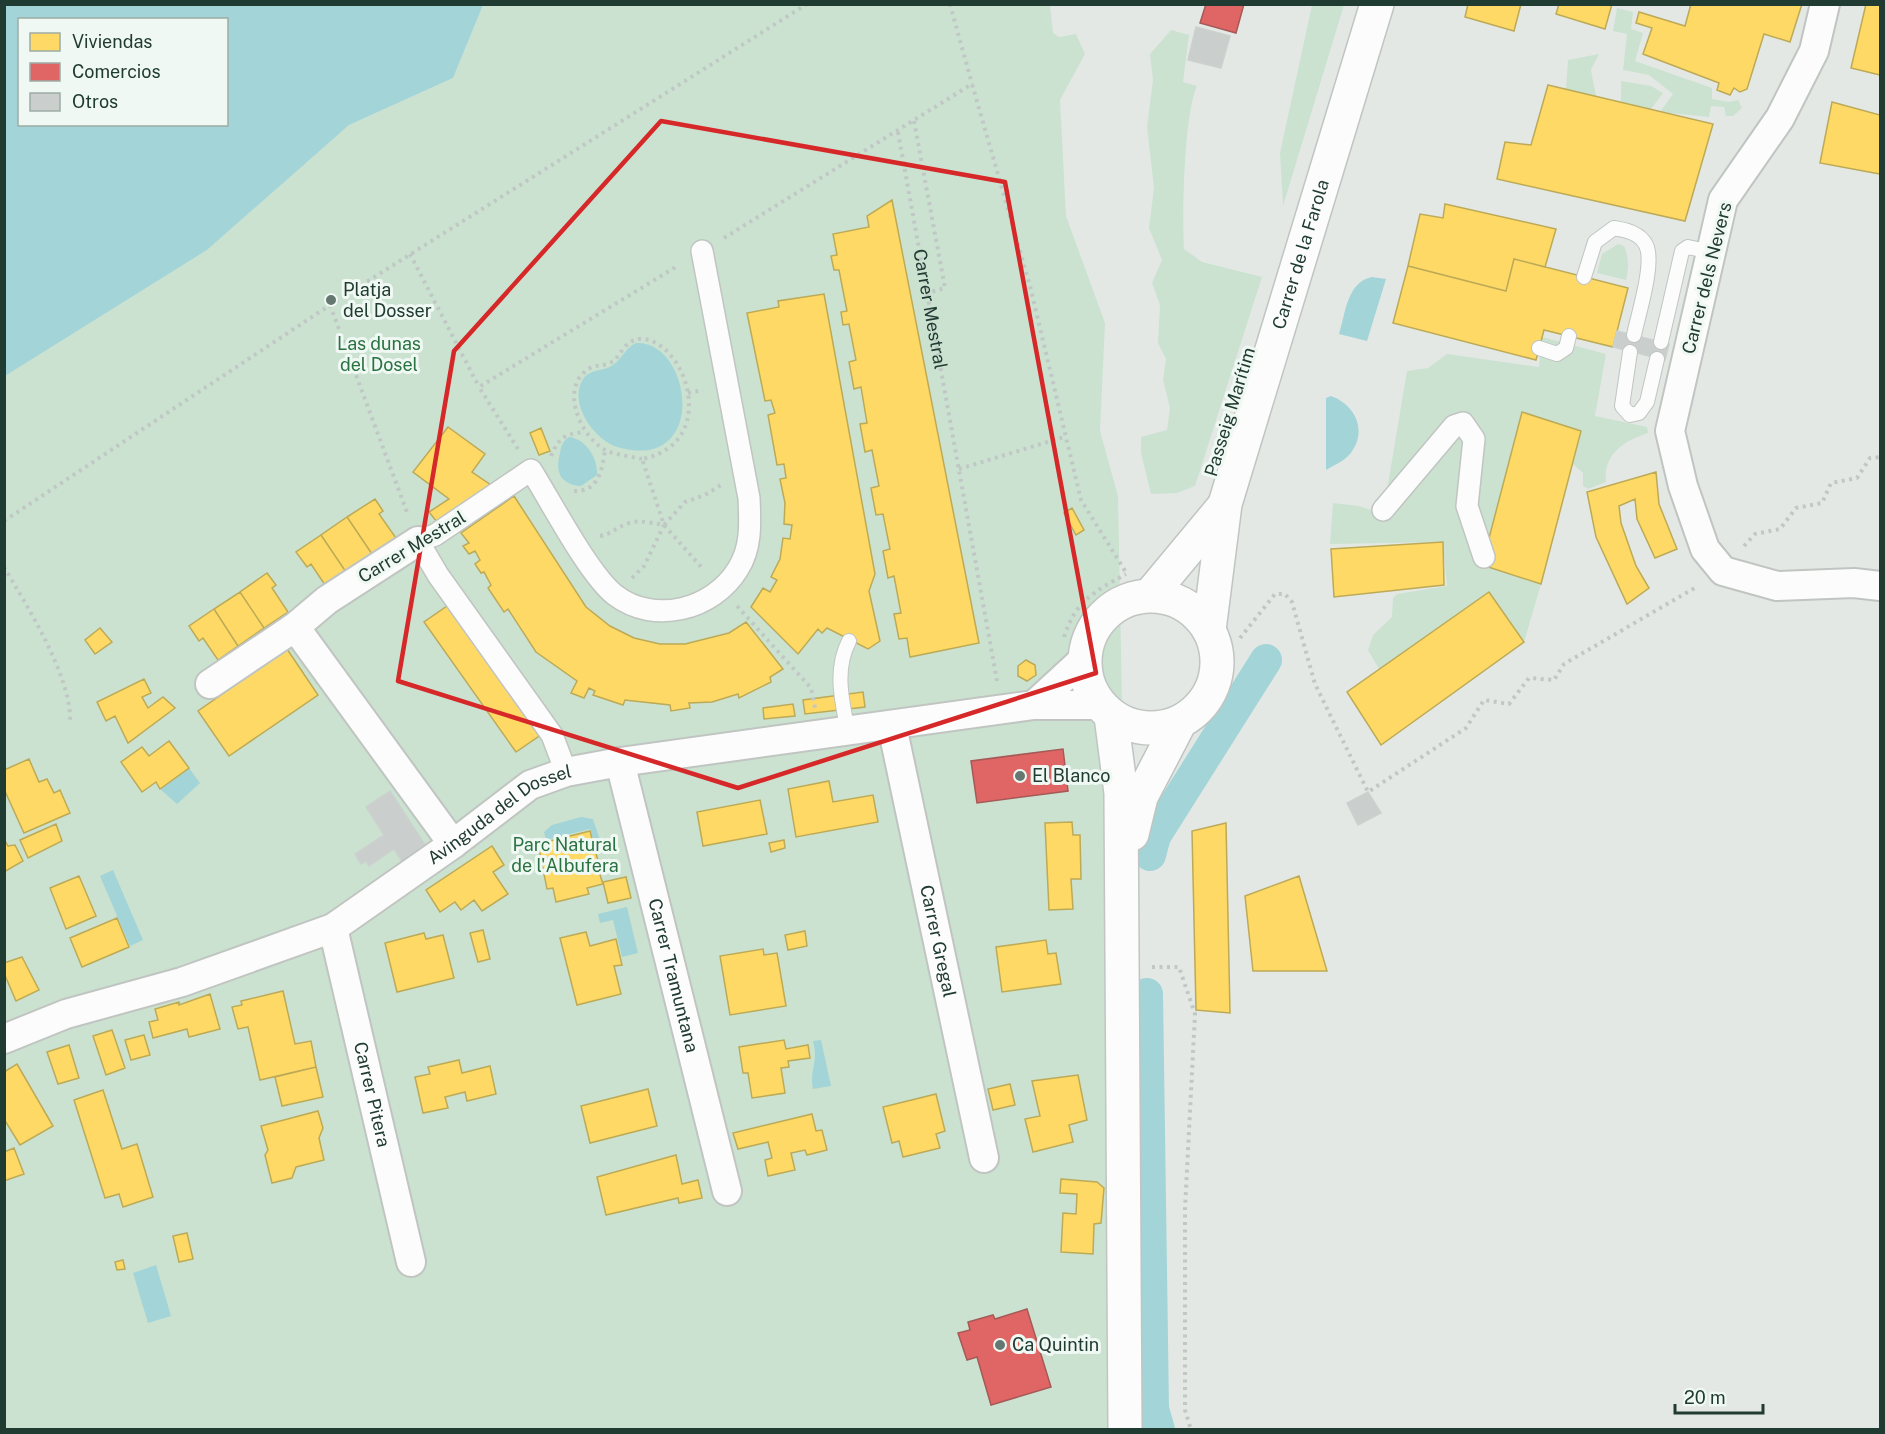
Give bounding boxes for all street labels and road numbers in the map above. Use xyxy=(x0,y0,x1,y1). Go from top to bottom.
street label: Carrer de la Farola xyxy=(1268,177,1333,332)
street label: Carrer dels Nevers xyxy=(1677,200,1736,356)
street label: Carrer Mestral xyxy=(909,247,952,371)
street label: Passeig Marítim xyxy=(1200,345,1259,479)
street label: Carrer Mestral xyxy=(354,506,469,587)
street label: Avinguda del Dossel xyxy=(423,760,573,869)
street label: Carrer Gregal xyxy=(916,883,961,999)
street label: Carrer Tramuntana xyxy=(644,896,703,1055)
street label: Carrer Pitera xyxy=(350,1040,395,1149)

